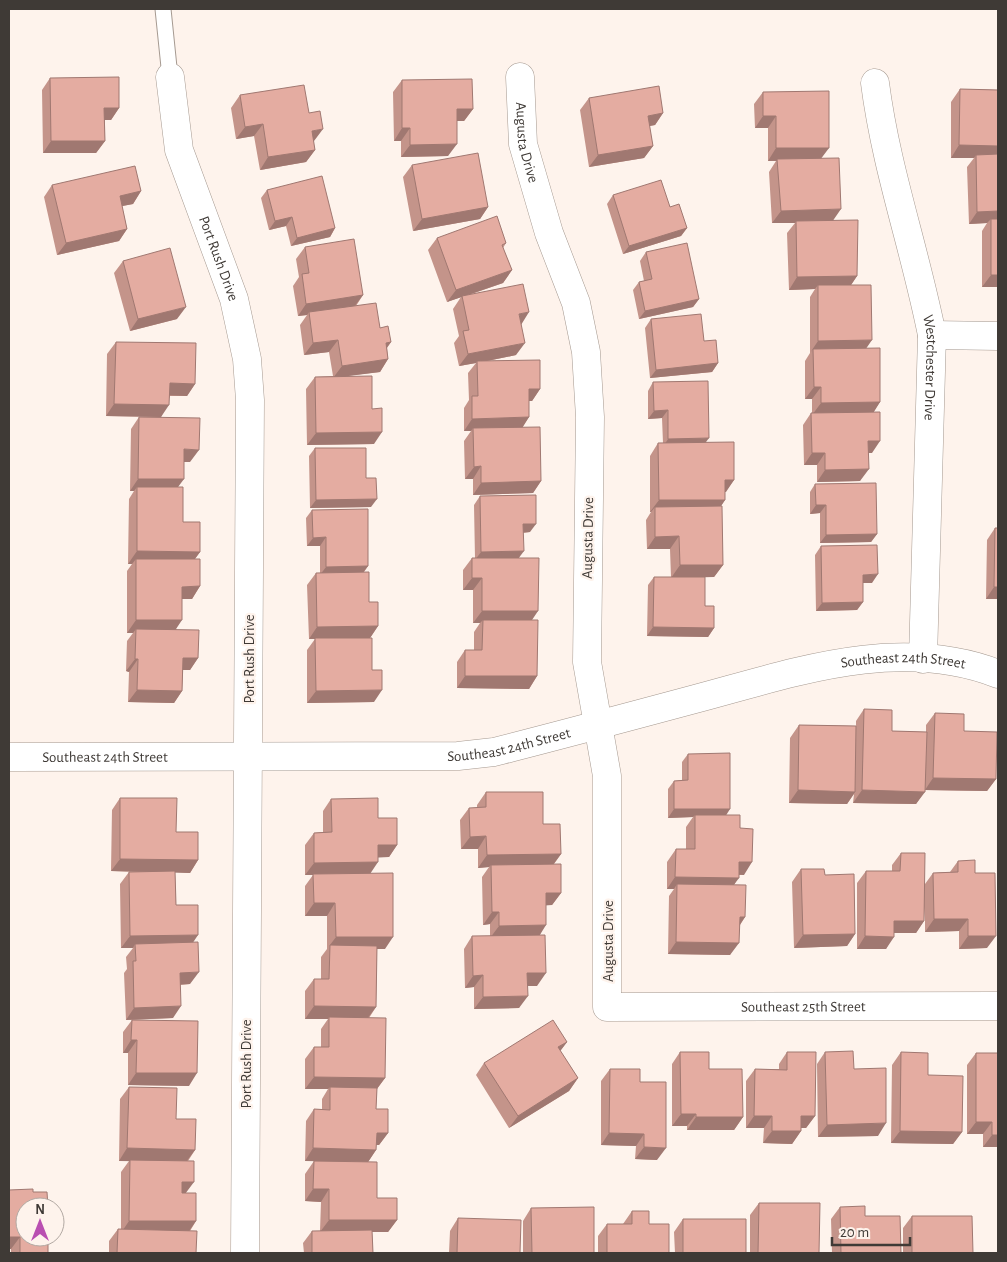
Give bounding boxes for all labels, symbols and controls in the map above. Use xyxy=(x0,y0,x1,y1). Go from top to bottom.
street label: Augusta Drive xyxy=(514,102,541,185)
street label: Port Rush Drive xyxy=(196,214,242,303)
street label: Westchester Drive xyxy=(920,313,940,421)
street label: Augusta Drive xyxy=(580,497,596,579)
street label: Port Rush Drive xyxy=(242,614,257,704)
street label: Southeast 24th Street xyxy=(839,650,967,671)
street label: Southeast 24th Street xyxy=(447,725,572,764)
street label: Southeast 24th Street xyxy=(42,749,168,764)
street label: Augusta Drive xyxy=(601,900,616,982)
street label: Southeast 25th Street xyxy=(741,999,866,1014)
street label: Port Rush Drive xyxy=(239,1019,254,1109)
north arrow xyxy=(15,1197,65,1247)
text: N xyxy=(35,1203,45,1217)
scale bar xyxy=(832,1214,910,1246)
text: 20 m xyxy=(840,1225,869,1240)

